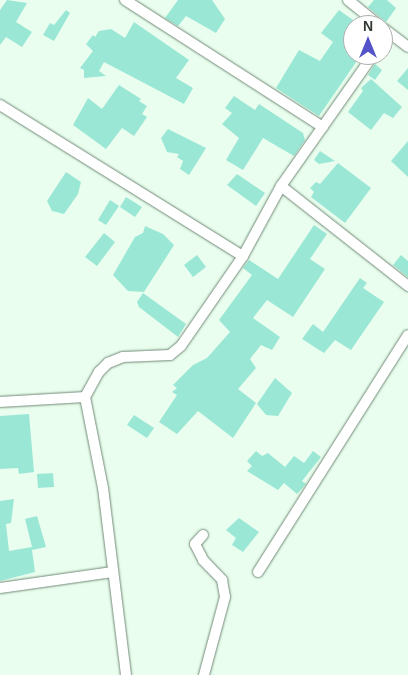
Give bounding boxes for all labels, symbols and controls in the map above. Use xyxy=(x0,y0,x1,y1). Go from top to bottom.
north arrow xyxy=(343,15,393,65)
text: N xyxy=(363,18,373,34)

